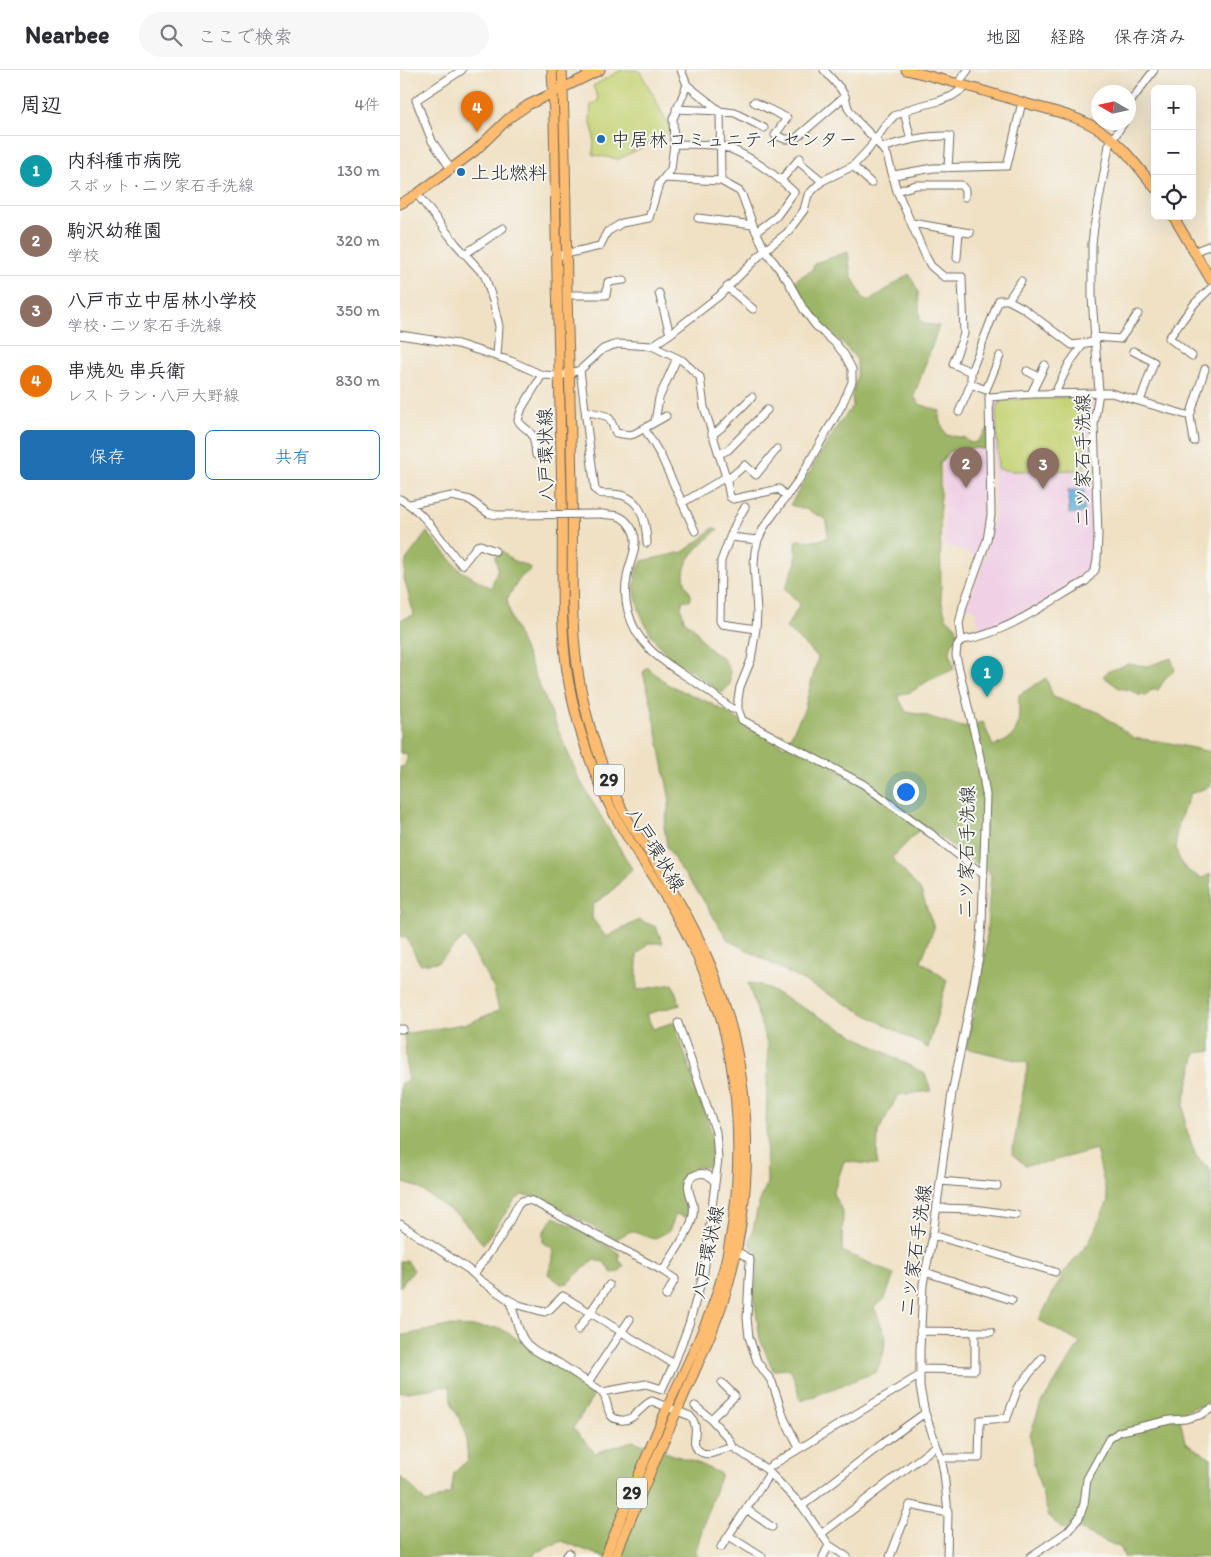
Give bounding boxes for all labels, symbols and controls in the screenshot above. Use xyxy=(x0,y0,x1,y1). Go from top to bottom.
search box xyxy=(139,12,489,57)
text: Nearbee xyxy=(25,20,109,49)
icon: search xyxy=(157,21,185,49)
text: ここで検索 xyxy=(197,25,293,48)
text: 地図 xyxy=(986,26,1022,48)
text: 経路 xyxy=(1050,26,1086,48)
text: 保存済み xyxy=(1114,26,1186,48)
north arrow xyxy=(1091,85,1136,130)
map controls xyxy=(1151,85,1196,220)
button: + xyxy=(1151,85,1196,130)
pin: 4 xyxy=(461,91,493,132)
text: 周辺 xyxy=(20,92,62,117)
text: 4件 xyxy=(354,95,380,114)
place label: 中居林コミュニティセンター xyxy=(611,128,857,151)
button: − xyxy=(1151,130,1196,175)
marker: 中居林コミュニティセンター xyxy=(595,133,607,145)
text: 内科種市病院 xyxy=(67,149,181,172)
text: 1 xyxy=(32,161,40,180)
text: 130 m xyxy=(337,161,380,180)
place label: 上北燃料 xyxy=(471,161,548,184)
marker: 上北燃料 xyxy=(455,166,467,178)
button: locate xyxy=(1151,175,1196,220)
text: スポット · 二ツ家石手洗線 xyxy=(67,176,254,195)
text: 駒沢幼稚園 xyxy=(67,219,162,242)
text: 2 xyxy=(32,231,40,250)
text: 320 m xyxy=(336,231,380,250)
text: 学校 xyxy=(67,246,99,265)
text: 八戸市立中居林小学校 xyxy=(67,289,257,312)
text: 3 xyxy=(32,301,40,320)
text: 350 m xyxy=(336,301,380,320)
text: 学校 · 二ツ家石手洗線 xyxy=(67,316,222,335)
text: 串焼処 串兵衛 xyxy=(67,359,185,382)
text: 4 xyxy=(31,371,41,390)
text: 830 m xyxy=(336,371,380,390)
text: レストラン · 八戸大野線 xyxy=(67,386,239,405)
street label: 二ツ家石手洗線 xyxy=(1071,393,1094,527)
street label: 八戸環状線 xyxy=(533,407,558,503)
button: 保存 xyxy=(20,430,195,480)
button: 共有 xyxy=(205,430,380,480)
pin: 2 xyxy=(950,447,982,488)
pin: 3 xyxy=(1027,448,1059,489)
pin: 1 xyxy=(971,656,1003,697)
road number: 29 xyxy=(594,764,624,796)
your location xyxy=(893,779,919,805)
street label: 二ツ家石手洗線 xyxy=(954,785,979,919)
street label: 八戸環状線 xyxy=(621,803,690,896)
street label: 二ツ家石手洗線 xyxy=(895,1183,936,1318)
street label: 八戸環状線 xyxy=(686,1203,729,1301)
road number: 29 xyxy=(617,1478,647,1509)

